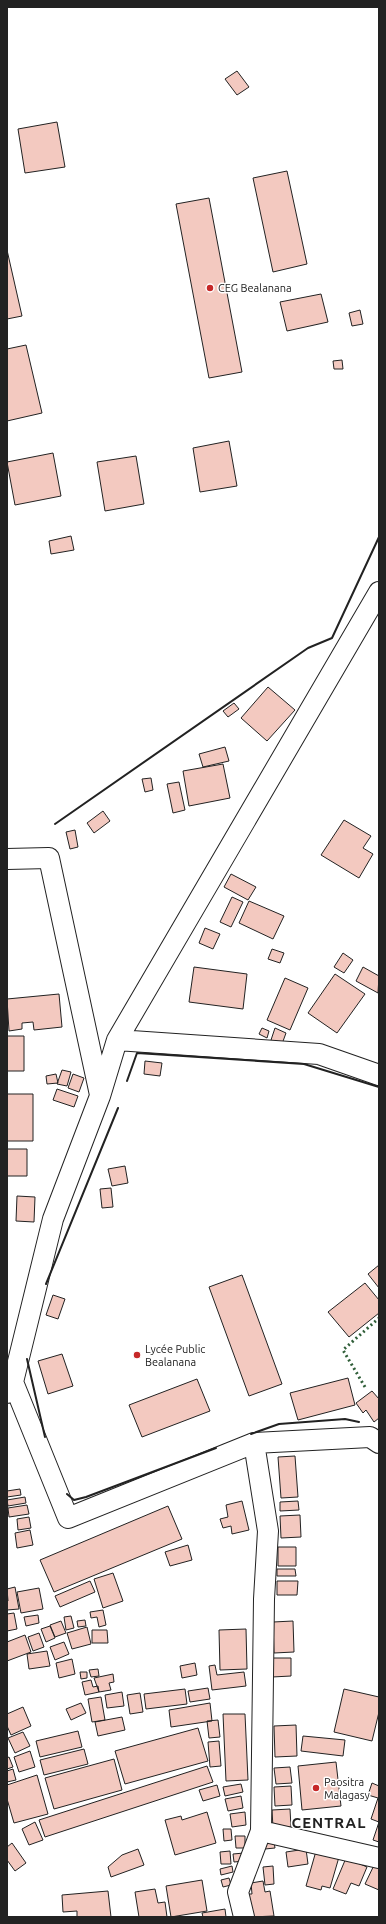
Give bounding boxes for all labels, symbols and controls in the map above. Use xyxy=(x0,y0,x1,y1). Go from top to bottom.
place label: CEG Bealanana xyxy=(218,282,292,294)
marker: CEG Bealanana xyxy=(205,283,215,293)
place label: Lycée Public Bealanana xyxy=(145,1343,205,1368)
marker: Lycée Public Bealanana xyxy=(132,1350,142,1360)
place label: Paositra Malagasy xyxy=(324,1776,371,1801)
marker: Paositra Malagasy xyxy=(311,1783,321,1793)
district label: CENTRAL xyxy=(292,1814,366,1831)

